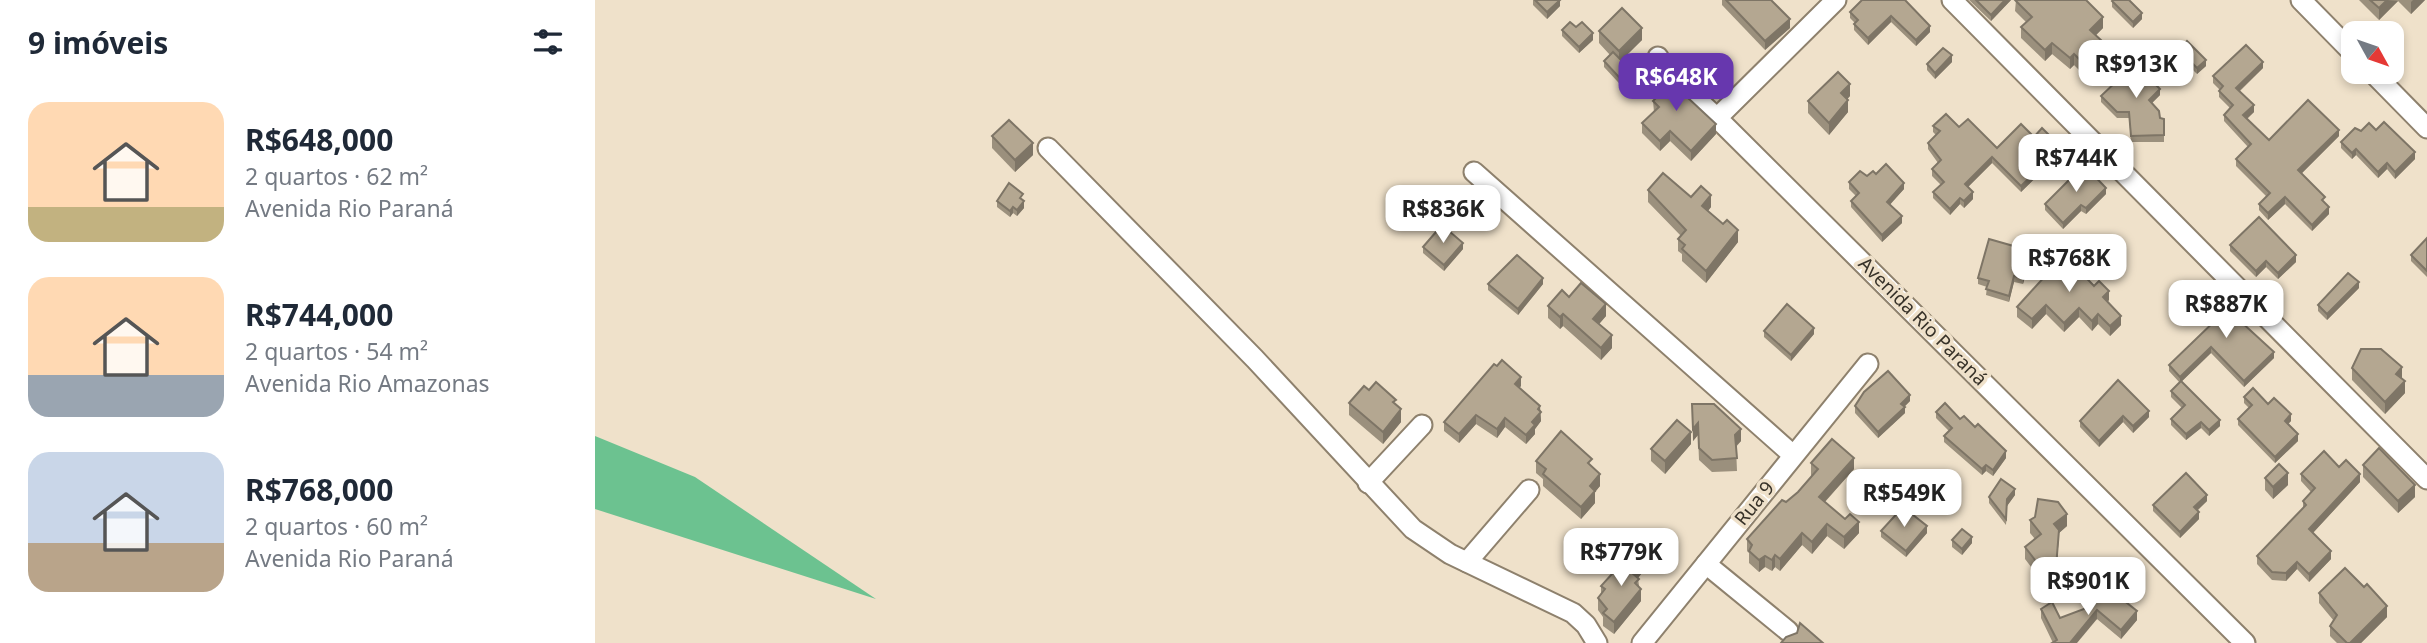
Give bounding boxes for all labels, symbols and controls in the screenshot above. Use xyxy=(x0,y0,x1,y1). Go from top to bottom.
north arrow xyxy=(2341,21,2405,84)
map controls xyxy=(2341,21,2404,84)
text: 9 imóveis xyxy=(28,22,168,63)
icon: filters xyxy=(529,23,567,61)
pin: R$913K xyxy=(2079,41,2193,100)
text: R$913K xyxy=(2095,47,2177,79)
pin: R$648K xyxy=(1619,54,1733,113)
text: R$648K xyxy=(1635,60,1717,92)
text: R$648,000 xyxy=(245,119,393,160)
icon: home xyxy=(84,130,168,214)
pin: R$744K xyxy=(2019,134,2133,194)
text: R$744K xyxy=(2035,141,2117,173)
text: 2 quartos · 62 m² xyxy=(245,160,428,192)
pin: R$836K xyxy=(1386,186,1500,245)
text: Avenida Rio Paraná xyxy=(245,192,454,224)
text: R$836K xyxy=(1402,192,1484,224)
pin: R$768K xyxy=(2012,234,2126,294)
text: R$768K xyxy=(2028,241,2110,273)
street label: Avenida Rio Paraná xyxy=(1853,251,1993,391)
pin: R$887K xyxy=(2169,280,2283,340)
text: R$887K xyxy=(2185,287,2267,319)
text: R$744,000 xyxy=(245,294,393,335)
icon: home xyxy=(84,305,168,389)
text: 2 quartos · 54 m² xyxy=(245,335,428,367)
text: Avenida Rio Amazonas xyxy=(245,367,490,399)
text: R$768,000 xyxy=(245,469,393,510)
pin: R$549K xyxy=(1847,470,1961,529)
street label: Rua 9 xyxy=(1728,475,1780,531)
text: R$549K xyxy=(1863,476,1945,508)
icon: home xyxy=(84,480,168,564)
text: 2 quartos · 60 m² xyxy=(245,510,428,542)
pin: R$779K xyxy=(1564,528,1678,588)
text: R$779K xyxy=(1580,535,1662,567)
text: Avenida Rio Paraná xyxy=(245,542,454,574)
pin: R$901K xyxy=(2031,558,2145,617)
text: R$901K xyxy=(2047,564,2129,596)

